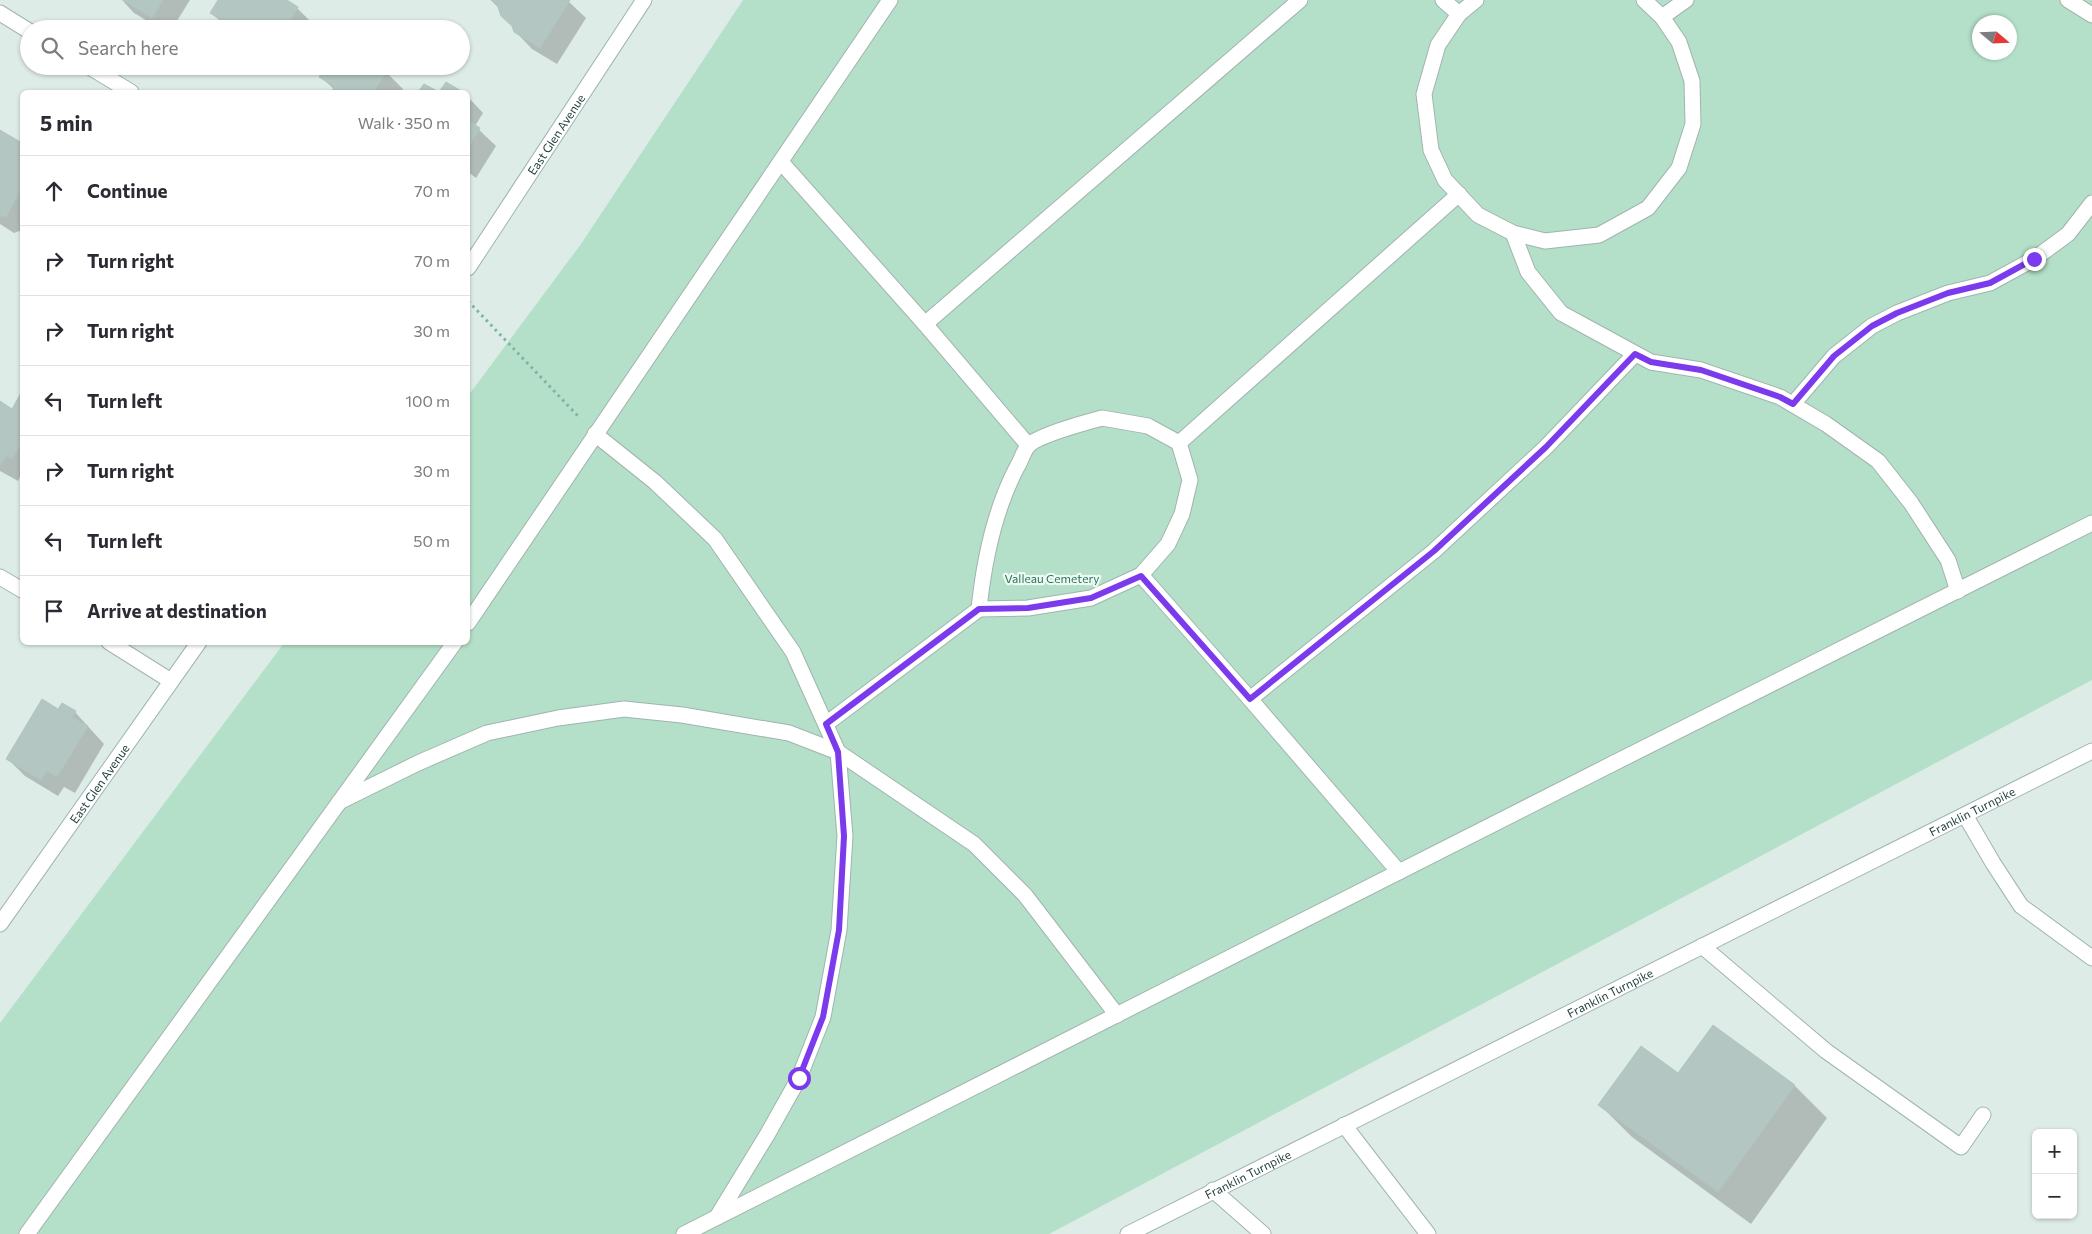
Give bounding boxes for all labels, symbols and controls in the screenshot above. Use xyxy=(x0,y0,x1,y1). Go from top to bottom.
north arrow xyxy=(1972,15,2017,60)
search box xyxy=(20,20,470,75)
icon: search xyxy=(38,34,66,62)
text: Search here xyxy=(78,36,178,59)
street label: East Glen Avenue xyxy=(524,91,587,177)
text: 5 min xyxy=(40,110,93,135)
text: Walk · 350 m xyxy=(358,113,450,132)
icon: ahead xyxy=(40,177,68,205)
text: Continue xyxy=(87,179,167,202)
text: 70 m xyxy=(414,181,450,200)
icon: right xyxy=(40,247,68,275)
route end xyxy=(2023,248,2046,271)
text: Turn right xyxy=(87,249,174,272)
text: 70 m xyxy=(414,251,450,270)
icon: right xyxy=(40,317,68,345)
text: Turn right xyxy=(87,319,174,342)
text: 30 m xyxy=(413,321,450,340)
icon: left xyxy=(40,387,68,415)
text: Turn left xyxy=(87,389,162,412)
text: 100 m xyxy=(405,391,450,410)
icon: right xyxy=(40,457,68,485)
text: Turn right xyxy=(87,459,174,482)
text: 30 m xyxy=(413,461,450,480)
icon: left xyxy=(40,527,68,555)
text: Turn left xyxy=(87,529,162,552)
text: 50 m xyxy=(413,531,450,550)
park label: Valleau Cemetery xyxy=(1004,571,1100,585)
icon: arrive xyxy=(40,597,68,625)
text: Arrive at destination xyxy=(87,599,267,622)
street label: East Glen Avenue xyxy=(66,741,132,826)
street label: Franklin Turnpike xyxy=(1927,784,2017,839)
street label: Franklin Turnpike xyxy=(1565,965,1655,1020)
route start xyxy=(788,1067,811,1090)
map controls xyxy=(2032,1129,2077,1219)
button: + xyxy=(2032,1129,2077,1174)
street label: Franklin Turnpike xyxy=(1203,1147,1293,1201)
button: − xyxy=(2032,1174,2077,1219)

